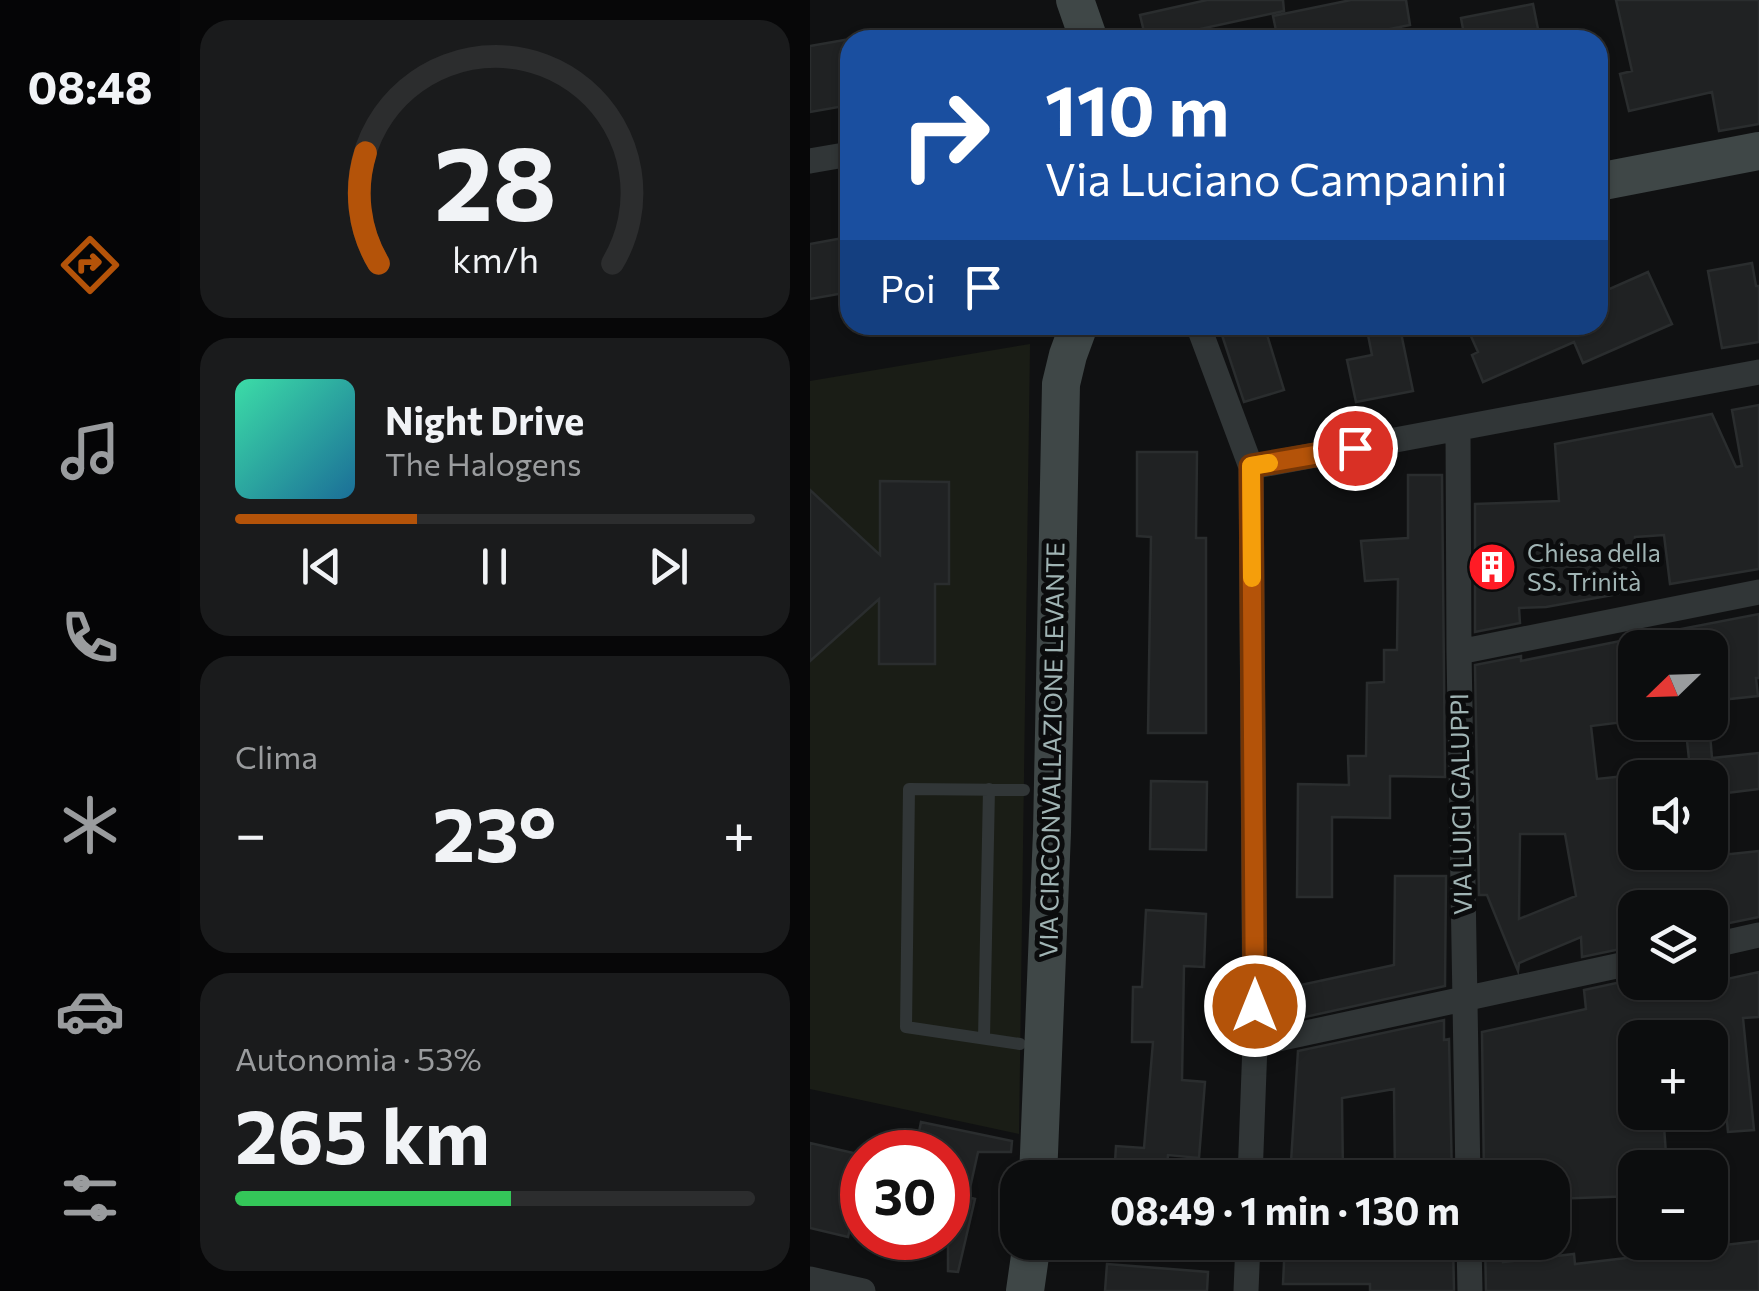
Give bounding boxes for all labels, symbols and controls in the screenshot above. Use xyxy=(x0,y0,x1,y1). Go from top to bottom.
text: 08:48 xyxy=(27,58,153,113)
text: 110 m xyxy=(1045,65,1229,150)
icon: right xyxy=(880,70,1010,200)
text: 28 xyxy=(434,115,556,242)
text: Via Luciano Campanini xyxy=(1045,150,1508,205)
icon: directions xyxy=(55,230,125,300)
text: km/h xyxy=(452,237,538,280)
icon: arrive xyxy=(956,260,1011,315)
text: Poi xyxy=(880,264,936,311)
text: Night Drive xyxy=(385,396,584,443)
pin xyxy=(1313,406,1398,491)
icon: music xyxy=(55,416,125,486)
icon: arrive xyxy=(1328,421,1383,476)
text: The Halogens xyxy=(385,443,582,483)
place label: Chiesa della SS. Trinità xyxy=(1527,537,1661,596)
icon: previous xyxy=(294,539,349,594)
icon: pause xyxy=(467,539,522,594)
icon: next xyxy=(641,539,696,594)
building icon: Chiesa della SS. Trinità xyxy=(1466,541,1518,593)
street label: VIA CIRCONVALLAZIONE LEVANTE xyxy=(1032,542,1070,958)
icon: phone xyxy=(55,603,125,673)
north arrow xyxy=(1618,630,1728,740)
map controls xyxy=(1618,630,1728,1260)
street label: VIA LUIGI GALUPPI xyxy=(1443,693,1477,915)
text: Clima xyxy=(235,736,318,776)
button: sound xyxy=(1618,760,1728,870)
text: 23° xyxy=(433,786,556,877)
icon: climate xyxy=(55,790,125,860)
text: − xyxy=(235,798,266,865)
text: + xyxy=(723,798,755,865)
button: layers xyxy=(1618,890,1728,1000)
position arrow xyxy=(1203,954,1307,1058)
icon: car xyxy=(55,976,125,1046)
button: + xyxy=(1618,1020,1728,1130)
text: Autonomia · 53% xyxy=(235,1038,482,1078)
text: 265 km xyxy=(235,1088,490,1179)
speed limit sign: 30 xyxy=(840,1130,970,1260)
button: − xyxy=(1618,1150,1728,1260)
icon: filters xyxy=(55,1163,125,1233)
text: 08:49 · 1 min · 130 m xyxy=(1110,1186,1460,1233)

